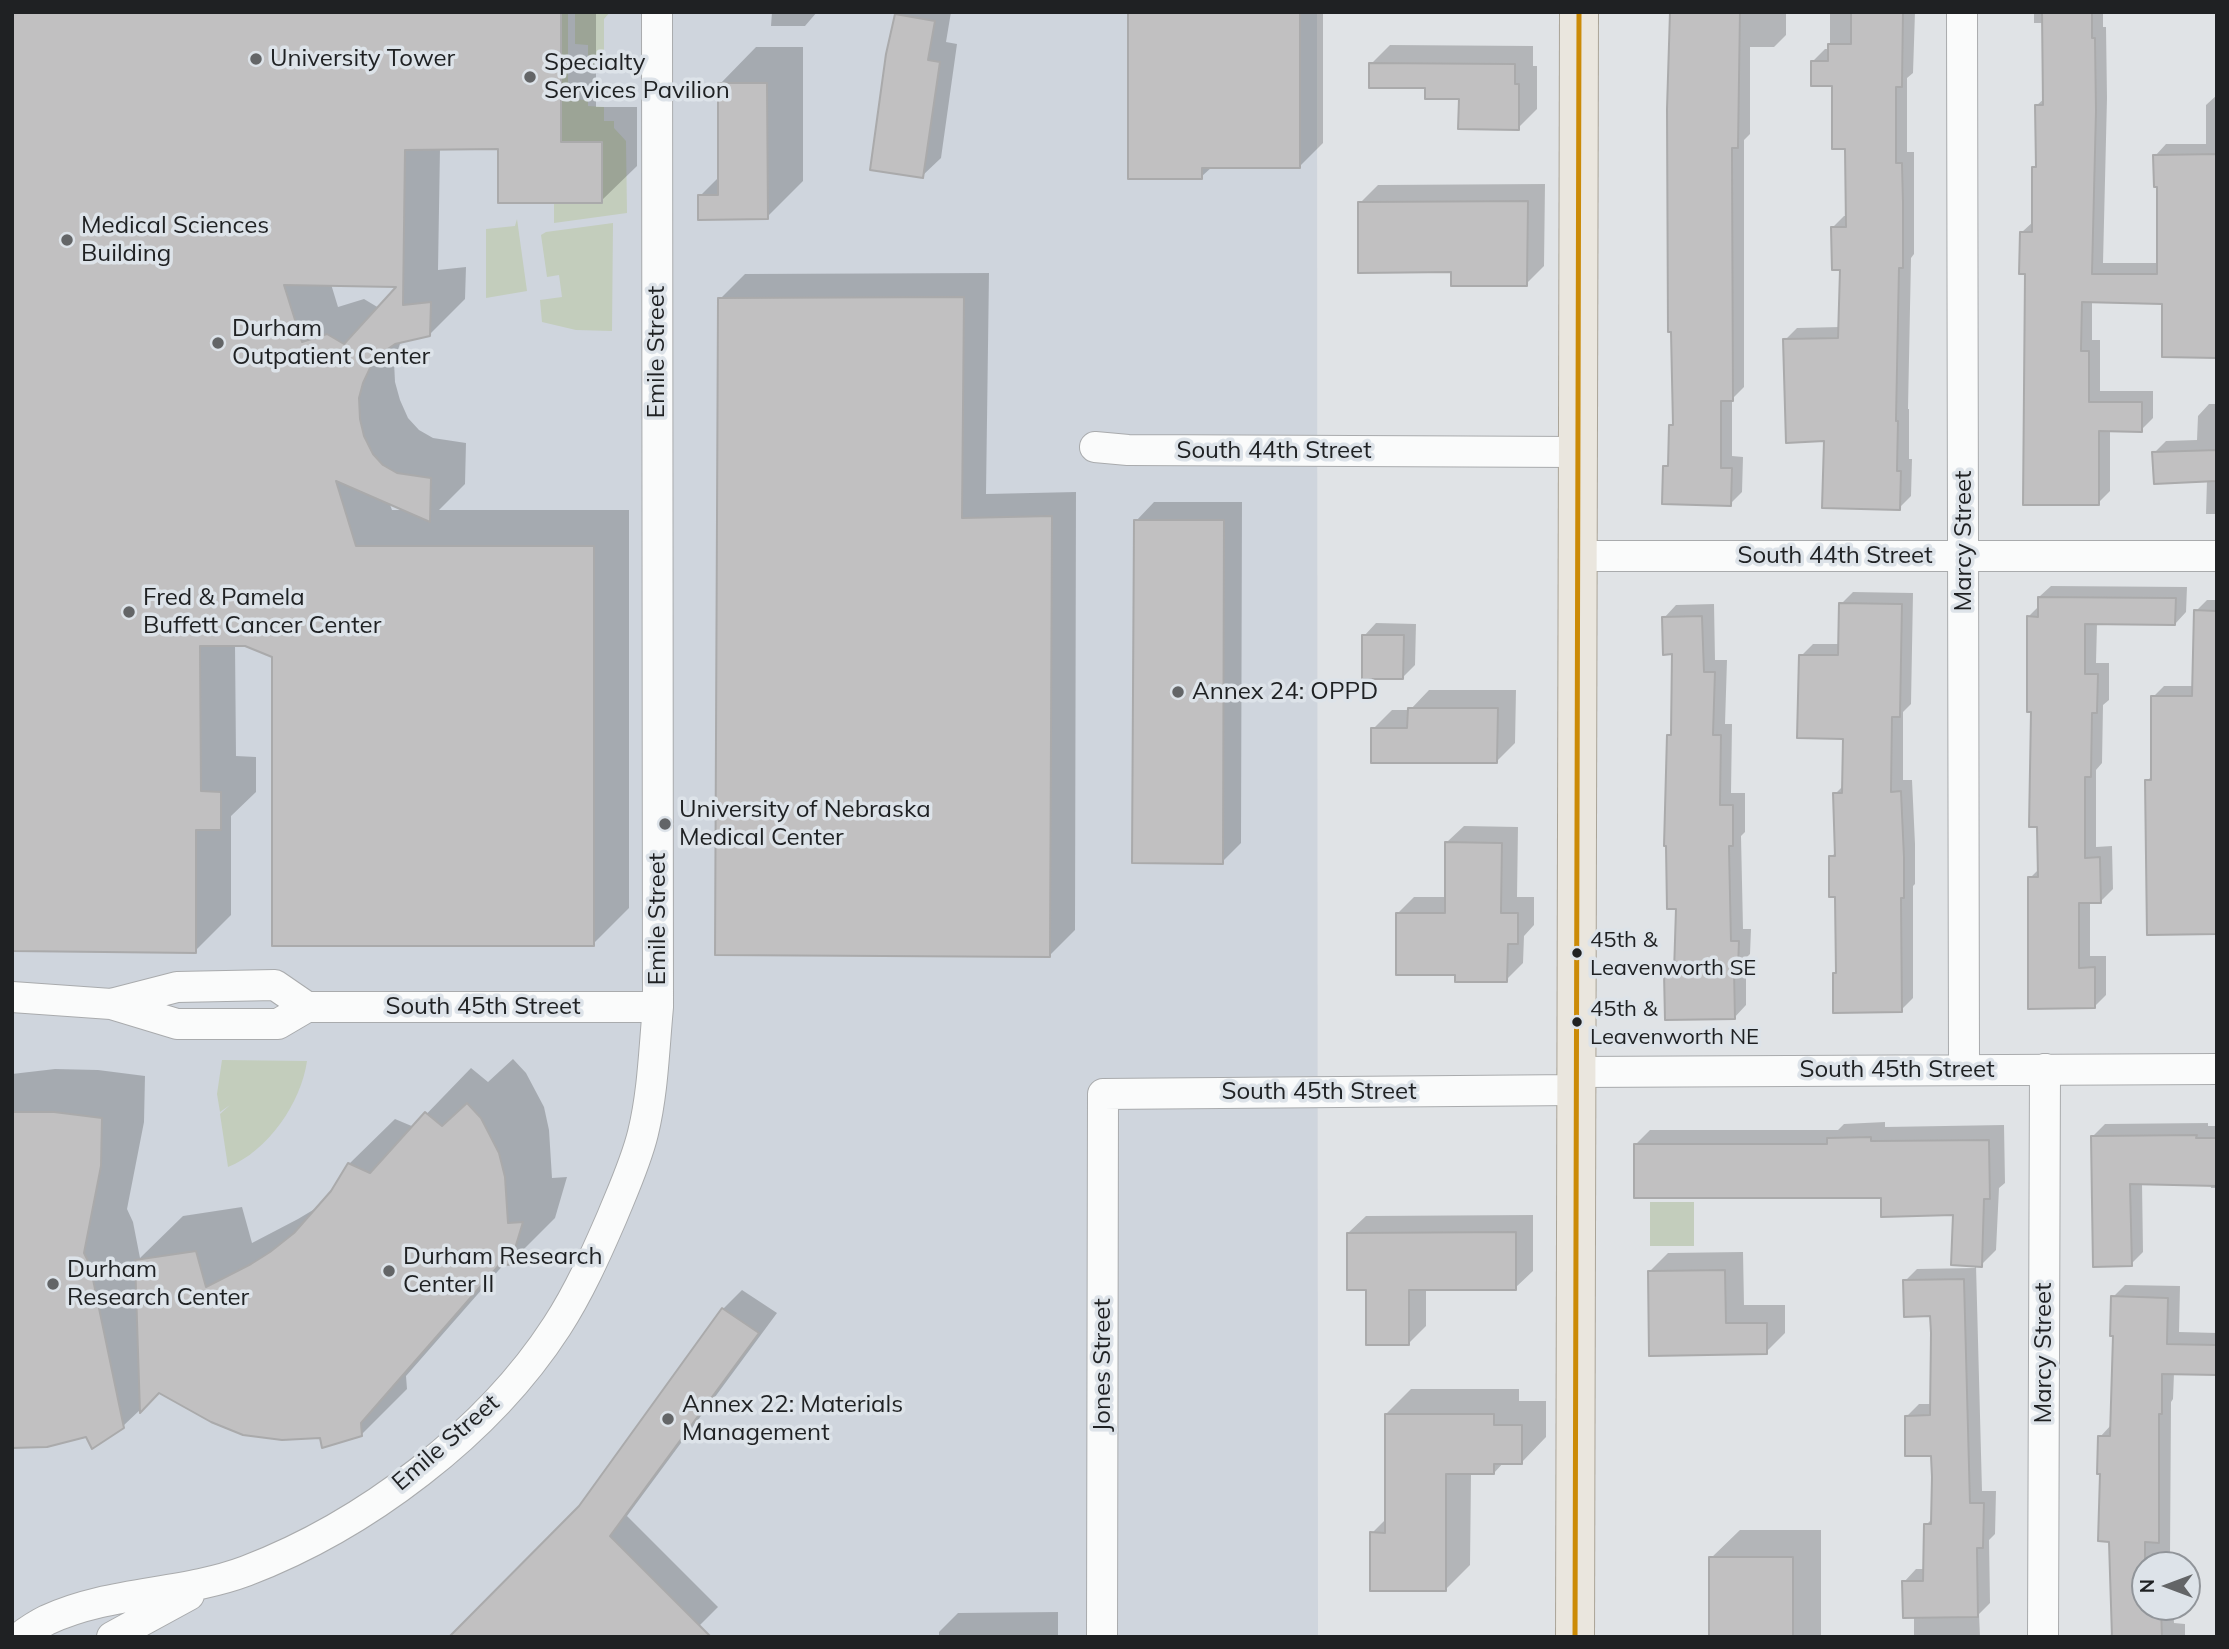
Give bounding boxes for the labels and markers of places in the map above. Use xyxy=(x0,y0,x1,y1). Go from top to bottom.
place label: University Tower xyxy=(270,45,455,73)
place label: Specialty Services Pavilion xyxy=(544,49,730,105)
marker: University Tower xyxy=(248,51,264,67)
marker: Specialty Services Pavilion xyxy=(522,69,538,85)
place label: Medical Sciences Building xyxy=(81,212,269,268)
marker: Medical Sciences Building xyxy=(59,232,75,248)
place label: Durham Outpatient Center xyxy=(232,315,430,371)
marker: Durham Outpatient Center xyxy=(210,335,226,351)
place label: Fred & Pamela Buffett Cancer Center xyxy=(143,584,381,640)
marker: Fred & Pamela Buffett Cancer Center xyxy=(121,604,137,620)
place label: Annex 24: OPPD xyxy=(1192,678,1378,706)
marker: Annex 24: OPPD xyxy=(1170,684,1186,700)
place label: University of Nebraska Medical Center xyxy=(679,796,931,852)
marker: University of Nebraska Medical Center xyxy=(657,816,673,832)
place label: 45th & Leavenworth SE xyxy=(1590,927,1756,978)
marker: 45th & Leavenworth SE xyxy=(1570,946,1584,960)
place label: 45th & Leavenworth NE xyxy=(1590,996,1759,1048)
marker: 45th & Leavenworth NE xyxy=(1570,1015,1584,1029)
place label: Durham Research Center II xyxy=(403,1243,603,1299)
place label: Durham Research Center xyxy=(67,1256,249,1312)
marker: Durham Research Center II xyxy=(381,1263,397,1279)
marker: Durham Research Center xyxy=(45,1276,61,1292)
place label: Annex 22: Materials Management xyxy=(682,1391,903,1447)
marker: Annex 22: Materials Management xyxy=(660,1411,676,1427)

